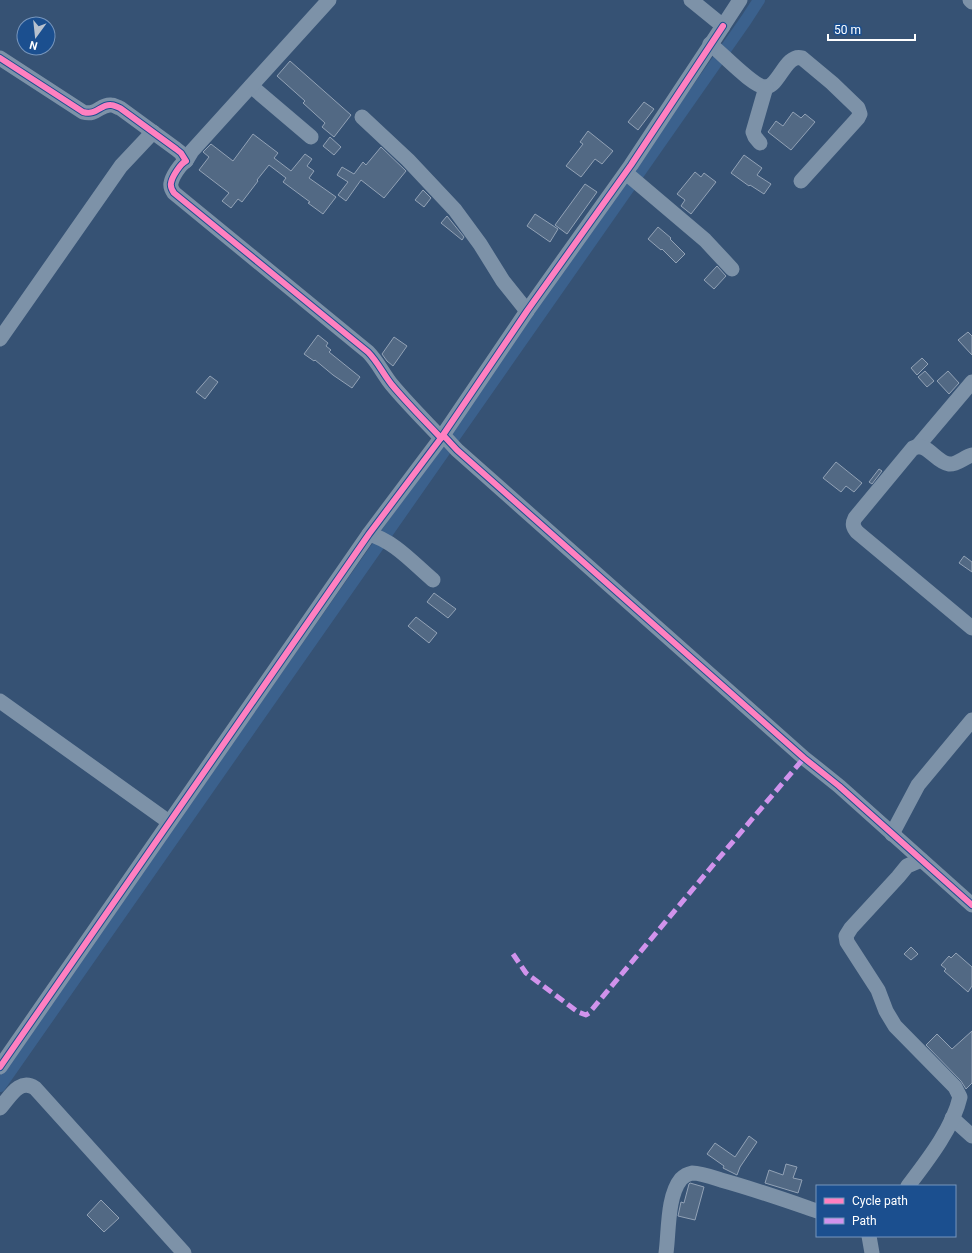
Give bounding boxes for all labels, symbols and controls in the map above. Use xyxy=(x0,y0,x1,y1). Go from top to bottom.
north arrow xyxy=(16,16,56,56)
scale bar xyxy=(828,16,915,42)
text: 50 m xyxy=(834,23,861,37)
text: N xyxy=(28,38,39,52)
legend xyxy=(816,1185,956,1237)
text: Cycle path xyxy=(852,1194,908,1208)
text: Path xyxy=(852,1214,877,1228)

